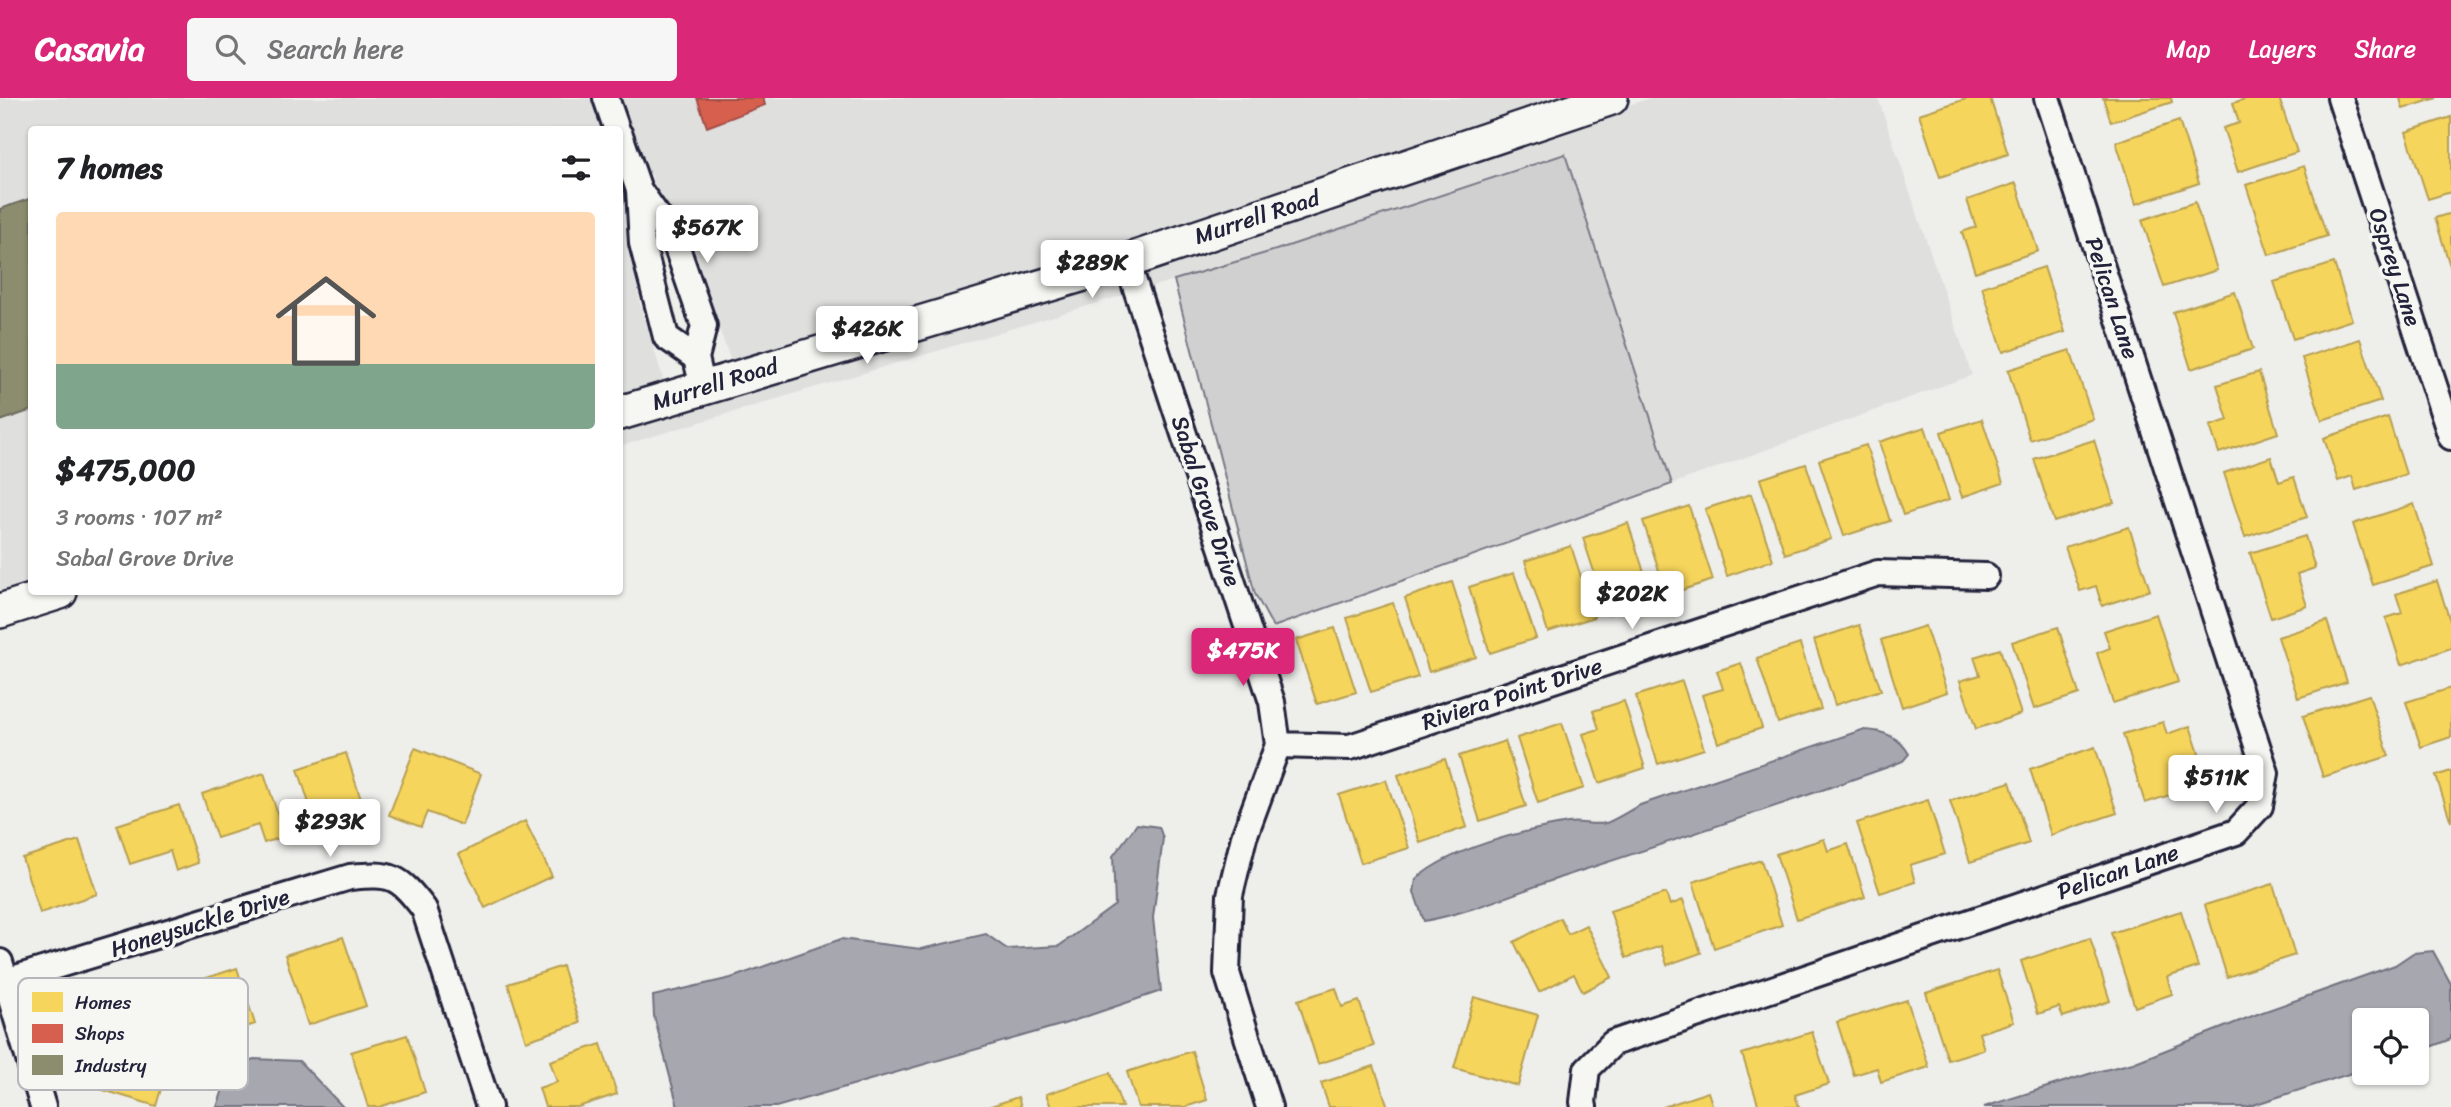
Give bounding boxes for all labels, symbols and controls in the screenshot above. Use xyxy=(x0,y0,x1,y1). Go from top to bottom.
search box xyxy=(187,18,677,81)
text: Casavia xyxy=(35,20,145,78)
text: Search here xyxy=(267,26,404,72)
text: Map xyxy=(2166,28,2211,70)
text: Layers xyxy=(2249,28,2316,70)
text: Share xyxy=(2354,28,2416,70)
icon: search xyxy=(211,30,249,68)
text: 7 homes xyxy=(56,141,163,195)
icon: filters xyxy=(557,149,595,187)
street label: Murrell Road xyxy=(1189,177,1327,257)
street label: Osprey Lane xyxy=(2357,202,2433,332)
pin: $567K xyxy=(658,206,756,265)
text: $567K xyxy=(672,207,742,248)
street label: Pelican Lane xyxy=(2073,231,2151,365)
pin: $289K xyxy=(1043,240,1141,300)
text: $289K xyxy=(1057,242,1127,283)
icon: home xyxy=(263,258,389,384)
pin: $426K xyxy=(818,306,916,366)
text: $426K xyxy=(832,308,902,349)
street label: Murrell Road xyxy=(647,345,785,423)
street label: Sabal Grove Drive xyxy=(1159,410,1253,592)
text: $475,000 xyxy=(56,443,195,497)
text: 3 rooms · 107 m² xyxy=(56,497,223,538)
text: Sabal Grove Drive xyxy=(56,538,234,579)
pin: $202K xyxy=(1583,572,1681,631)
text: $202K xyxy=(1597,573,1667,614)
pin: $475K xyxy=(1194,628,1292,688)
text: $475K xyxy=(1207,630,1279,671)
street label: Riviera Point Drive xyxy=(1416,645,1608,743)
pin: $511K xyxy=(2167,756,2265,815)
text: $511K xyxy=(2184,757,2248,798)
pin: $293K xyxy=(281,800,379,859)
text: $293K xyxy=(295,801,365,842)
street label: Pelican Lane xyxy=(2051,832,2185,912)
street label: Honeysuckle Drive xyxy=(105,876,295,970)
legend xyxy=(18,978,248,1090)
text: Homes xyxy=(75,986,131,1019)
map controls xyxy=(2352,1008,2429,1085)
button: locate xyxy=(2352,1008,2429,1085)
text: Shops xyxy=(75,1017,125,1050)
text: Industry xyxy=(74,1049,147,1082)

